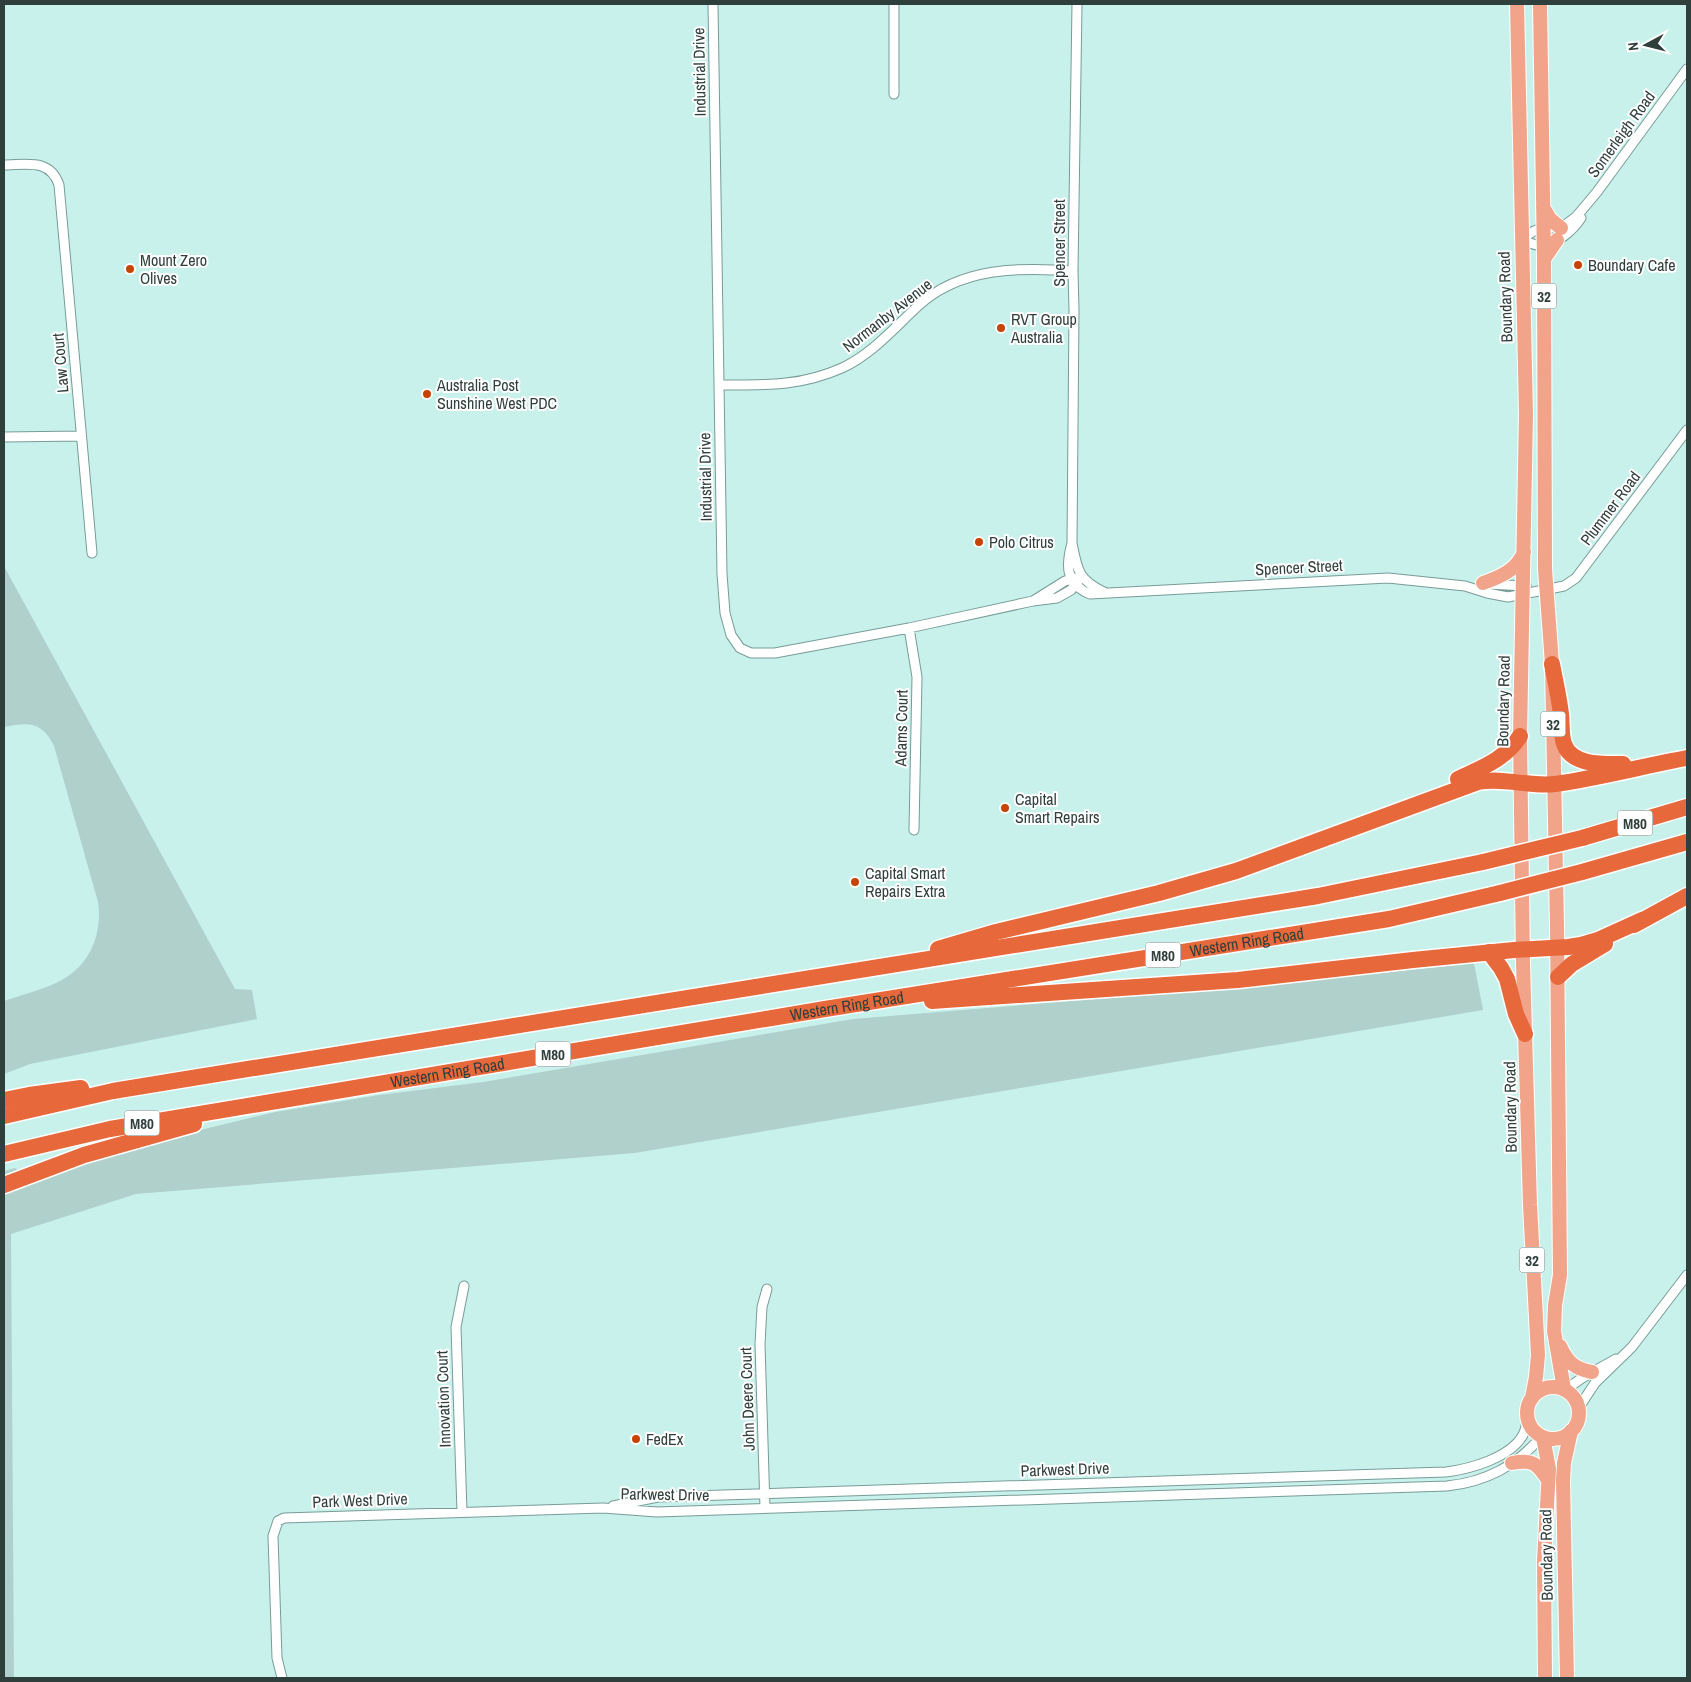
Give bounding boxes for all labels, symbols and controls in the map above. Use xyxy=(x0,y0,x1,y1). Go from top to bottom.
north arrow xyxy=(1621,20,1671,70)
street label: Industrial Drive xyxy=(687,27,711,117)
text: N xyxy=(1624,41,1643,52)
street label: Somerleigh Road xyxy=(1582,86,1660,182)
street label: Spencer Street xyxy=(1048,199,1070,287)
place label: Mount Zero Olives xyxy=(140,249,207,289)
street label: Boundary Road xyxy=(1492,251,1518,343)
place label: Boundary Cafe xyxy=(1588,254,1676,276)
marker: Boundary Cafe xyxy=(1572,259,1584,271)
marker: Mount Zero Olives xyxy=(124,263,136,275)
street label: Normanby Avenue xyxy=(838,273,936,357)
road number: 32 xyxy=(1532,284,1556,308)
place label: RVT Group Australia xyxy=(1010,308,1077,348)
marker: RVT Group Australia xyxy=(995,322,1007,334)
street label: Law Court xyxy=(46,332,74,394)
place label: Australia Post Sunshine West PDC xyxy=(436,374,557,414)
marker: Australia Post Sunshine West PDC xyxy=(421,388,433,400)
street label: Industrial Drive xyxy=(693,432,717,522)
street label: Plummer Road xyxy=(1575,466,1645,550)
place label: Polo Citrus xyxy=(989,531,1054,553)
marker: Polo Citrus xyxy=(973,536,985,548)
street label: Spencer Street xyxy=(1255,554,1344,580)
street label: Boundary Road xyxy=(1491,655,1515,747)
street label: Adams Court xyxy=(889,689,913,767)
road number: 32 xyxy=(1540,712,1566,736)
place label: Capital Smart Repairs xyxy=(1015,788,1100,828)
marker: Capital Smart Repairs xyxy=(999,802,1011,814)
road number: M80 xyxy=(1618,810,1652,836)
place label: Capital Smart Repairs Extra xyxy=(865,862,946,902)
marker: Capital Smart Repairs Extra xyxy=(849,876,861,888)
street label: Western Ring Road xyxy=(1188,922,1305,962)
road number: M80 xyxy=(1146,942,1180,968)
street label: Western Ring Road xyxy=(788,986,905,1026)
road number: M80 xyxy=(536,1042,570,1066)
street label: Western Ring Road xyxy=(389,1052,506,1093)
street label: Boundary Road xyxy=(1498,1061,1522,1153)
road number: M80 xyxy=(124,1110,160,1136)
road number: 32 xyxy=(1520,1248,1544,1272)
street label: John Deere Court xyxy=(734,1347,760,1451)
street label: Innovation Court xyxy=(430,1350,456,1448)
place label: FedEx xyxy=(646,1428,684,1450)
marker: FedEx xyxy=(630,1433,642,1445)
street label: Parkwest Drive xyxy=(1020,1456,1110,1482)
street label: Parkwest Drive xyxy=(620,1482,710,1506)
street label: Park West Drive xyxy=(312,1487,408,1513)
street label: Boundary Road xyxy=(1534,1509,1558,1601)

